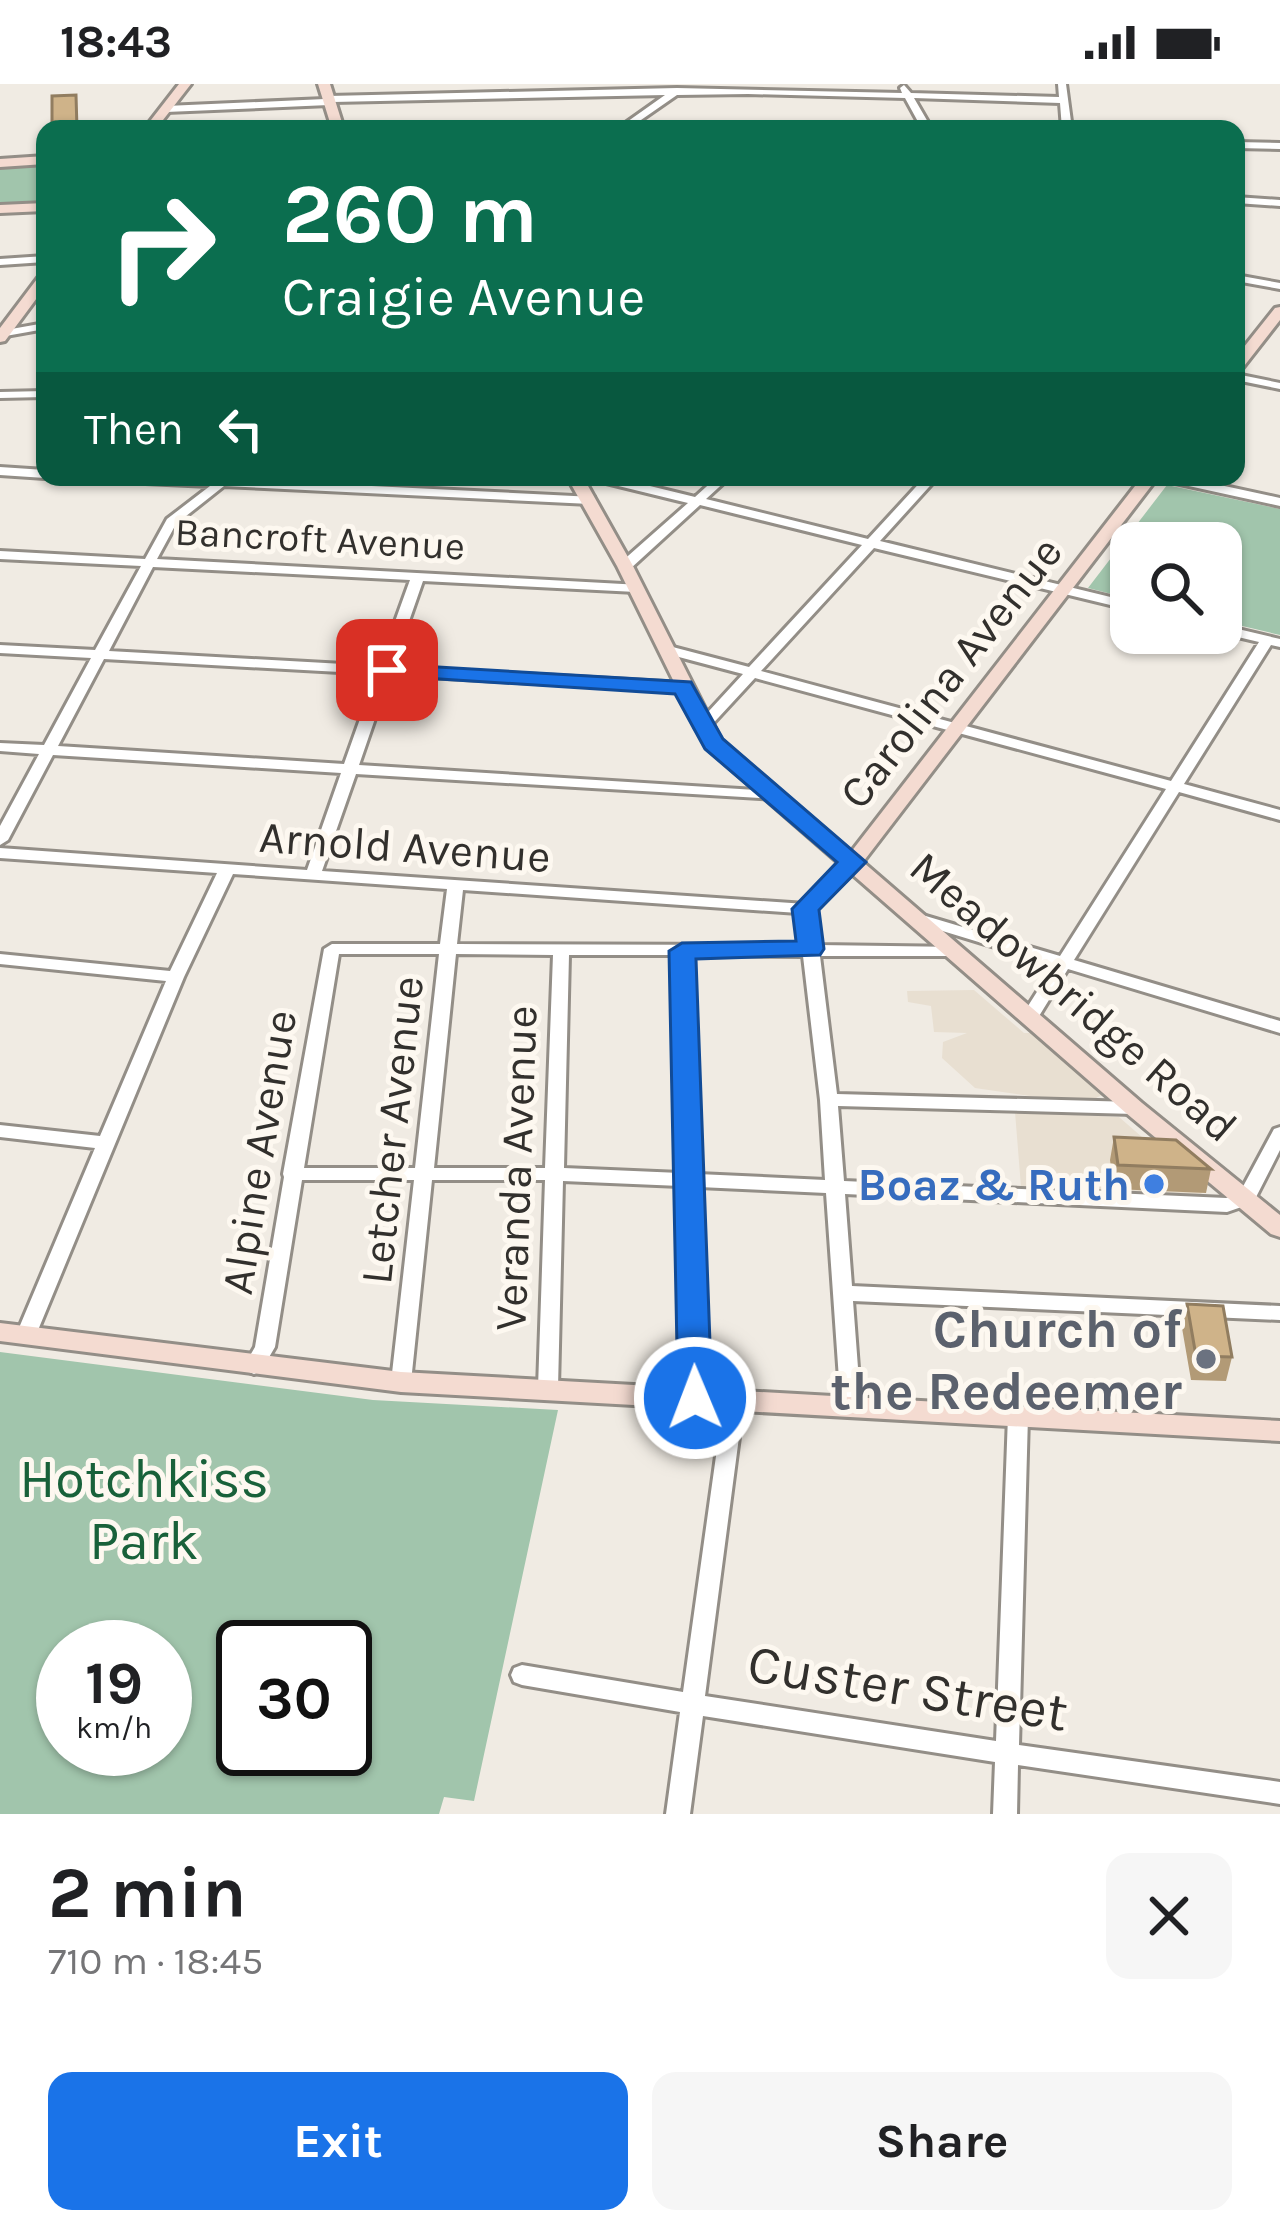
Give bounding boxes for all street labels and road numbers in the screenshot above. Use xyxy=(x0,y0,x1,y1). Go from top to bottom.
street label: Bancroft Avenue xyxy=(174,508,466,570)
street label: Carolina Avenue xyxy=(829,527,1073,819)
street label: Arnold Avenue xyxy=(258,811,552,883)
street label: Meadowbridge Road xyxy=(899,841,1247,1153)
street label: Letcher Avenue xyxy=(350,973,434,1287)
street label: Veranda Avenue xyxy=(484,1005,548,1332)
street label: Alpine Avenue xyxy=(211,1006,307,1298)
street label: Custer Street xyxy=(743,1631,1072,1745)

